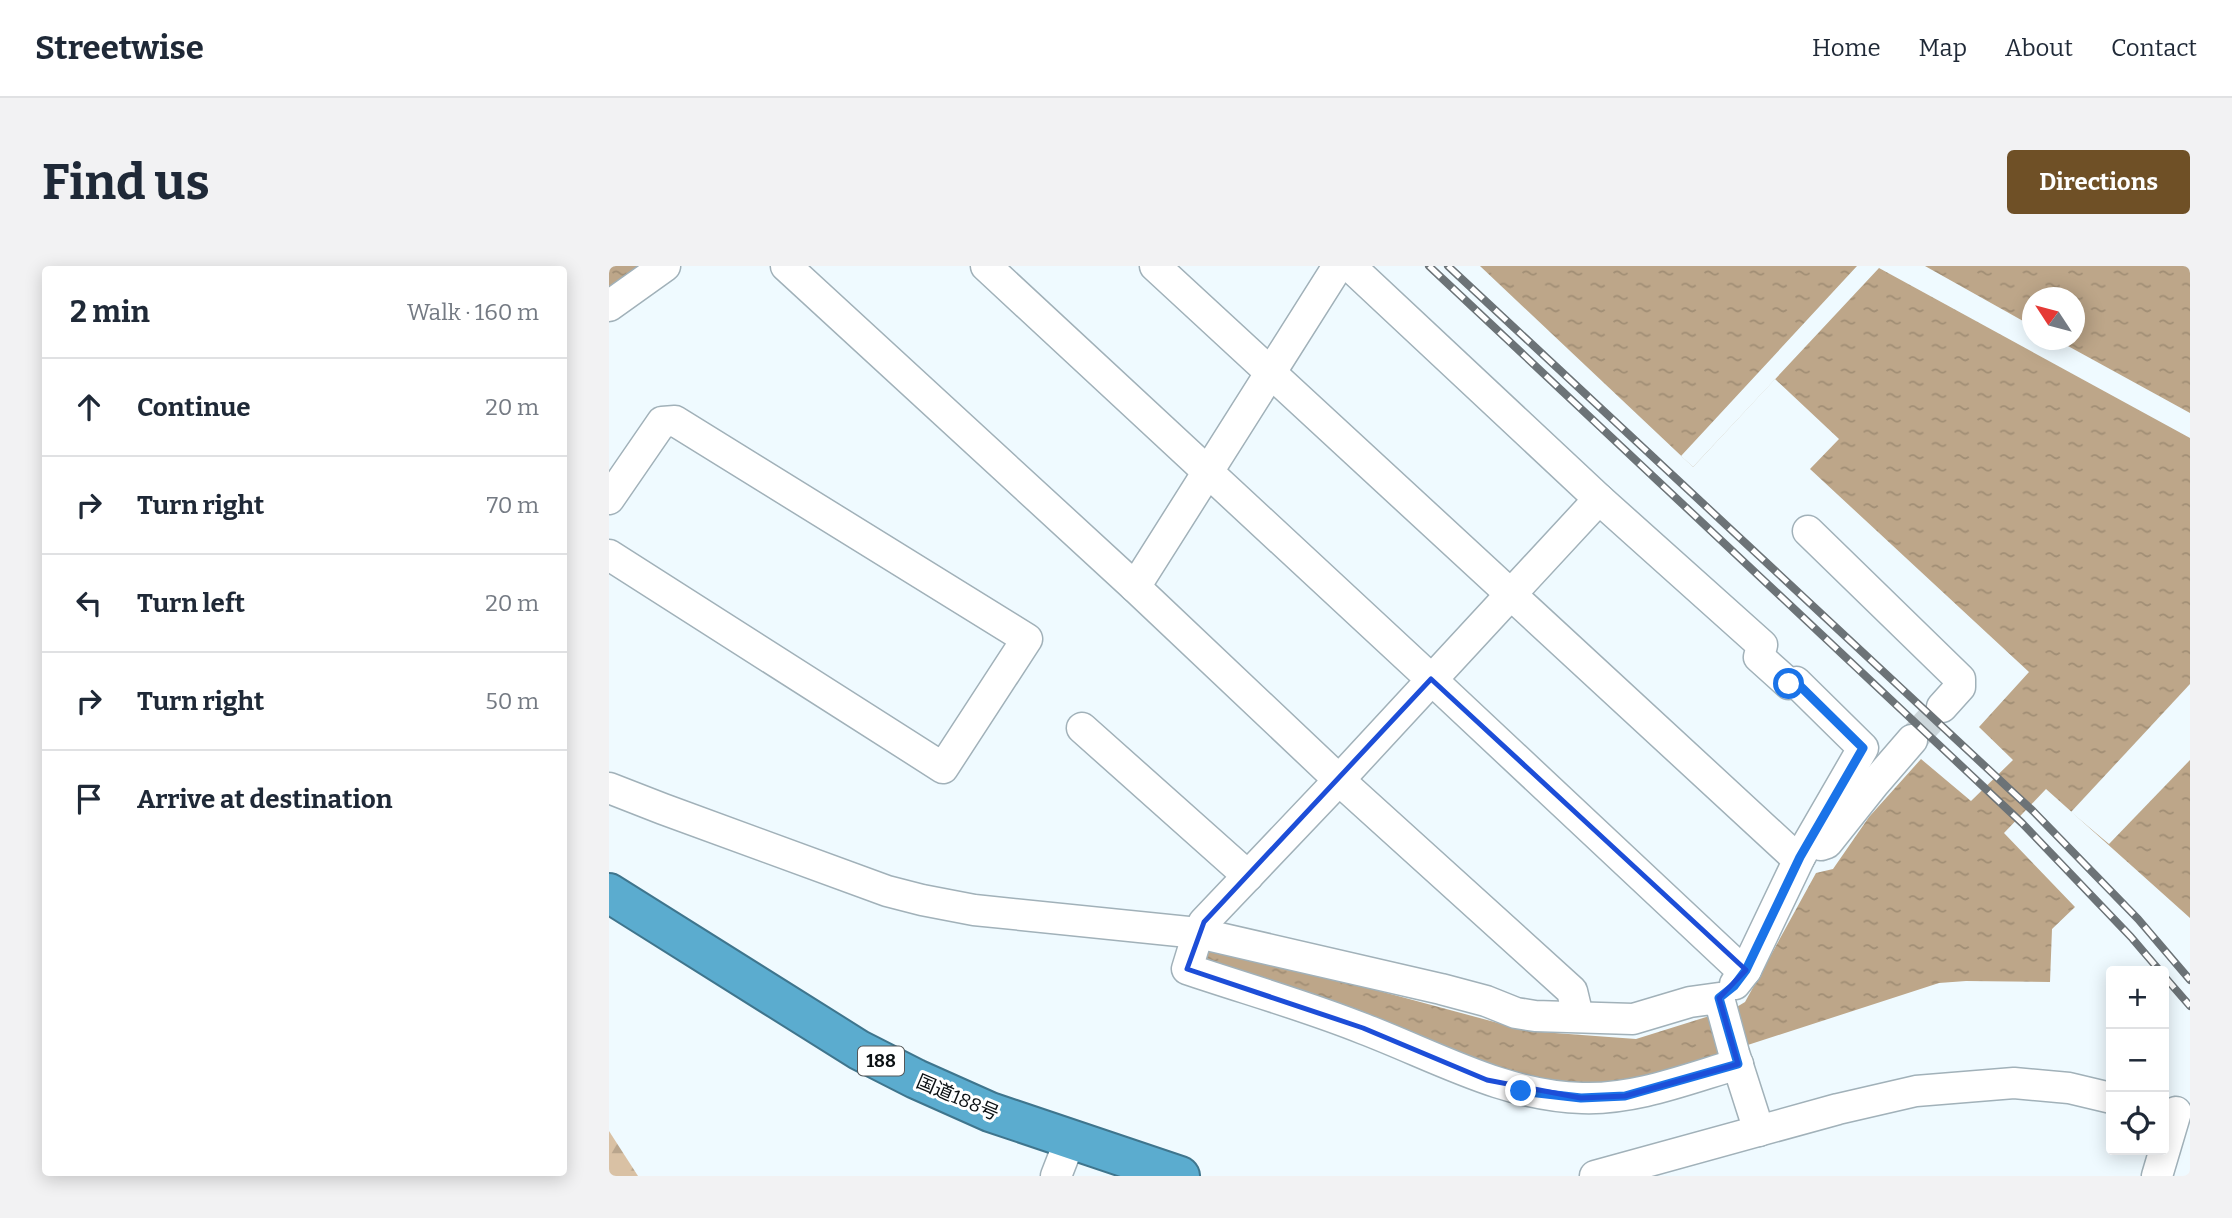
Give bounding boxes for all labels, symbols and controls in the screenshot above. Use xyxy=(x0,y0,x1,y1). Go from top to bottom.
text: Streetwise xyxy=(35,28,204,68)
text: Home xyxy=(1812,34,1881,62)
text: Map xyxy=(1919,34,1967,62)
text: About xyxy=(2005,34,2073,62)
text: Contact xyxy=(2111,34,2197,62)
button: Directions xyxy=(2007,150,2190,214)
text: Find us xyxy=(42,153,210,212)
north arrow xyxy=(2022,287,2085,350)
text: 2 min xyxy=(70,294,150,330)
text: Walk · 160 m xyxy=(407,298,539,326)
icon: ahead xyxy=(70,388,108,426)
text: Continue xyxy=(137,392,251,423)
text: 20 m xyxy=(485,393,539,421)
icon: right xyxy=(70,486,108,524)
text: Turn right xyxy=(137,490,264,521)
text: 70 m xyxy=(487,491,539,519)
icon: left xyxy=(70,584,108,622)
text: Turn left xyxy=(137,588,245,619)
text: 20 m xyxy=(485,589,539,617)
route start xyxy=(1773,668,1804,699)
icon: right xyxy=(70,682,108,720)
text: Turn right xyxy=(137,686,264,717)
text: 50 m xyxy=(485,687,539,715)
icon: arrive xyxy=(70,780,108,818)
text: Arrive at destination xyxy=(137,784,392,815)
map controls xyxy=(2106,966,2169,1155)
button: + xyxy=(2106,966,2169,1029)
button: − xyxy=(2106,1029,2169,1092)
road number: 188 xyxy=(858,1046,904,1076)
street label: 国道188号 xyxy=(913,1070,1003,1125)
route end xyxy=(1505,1075,1536,1106)
button: locate xyxy=(2106,1092,2169,1155)

